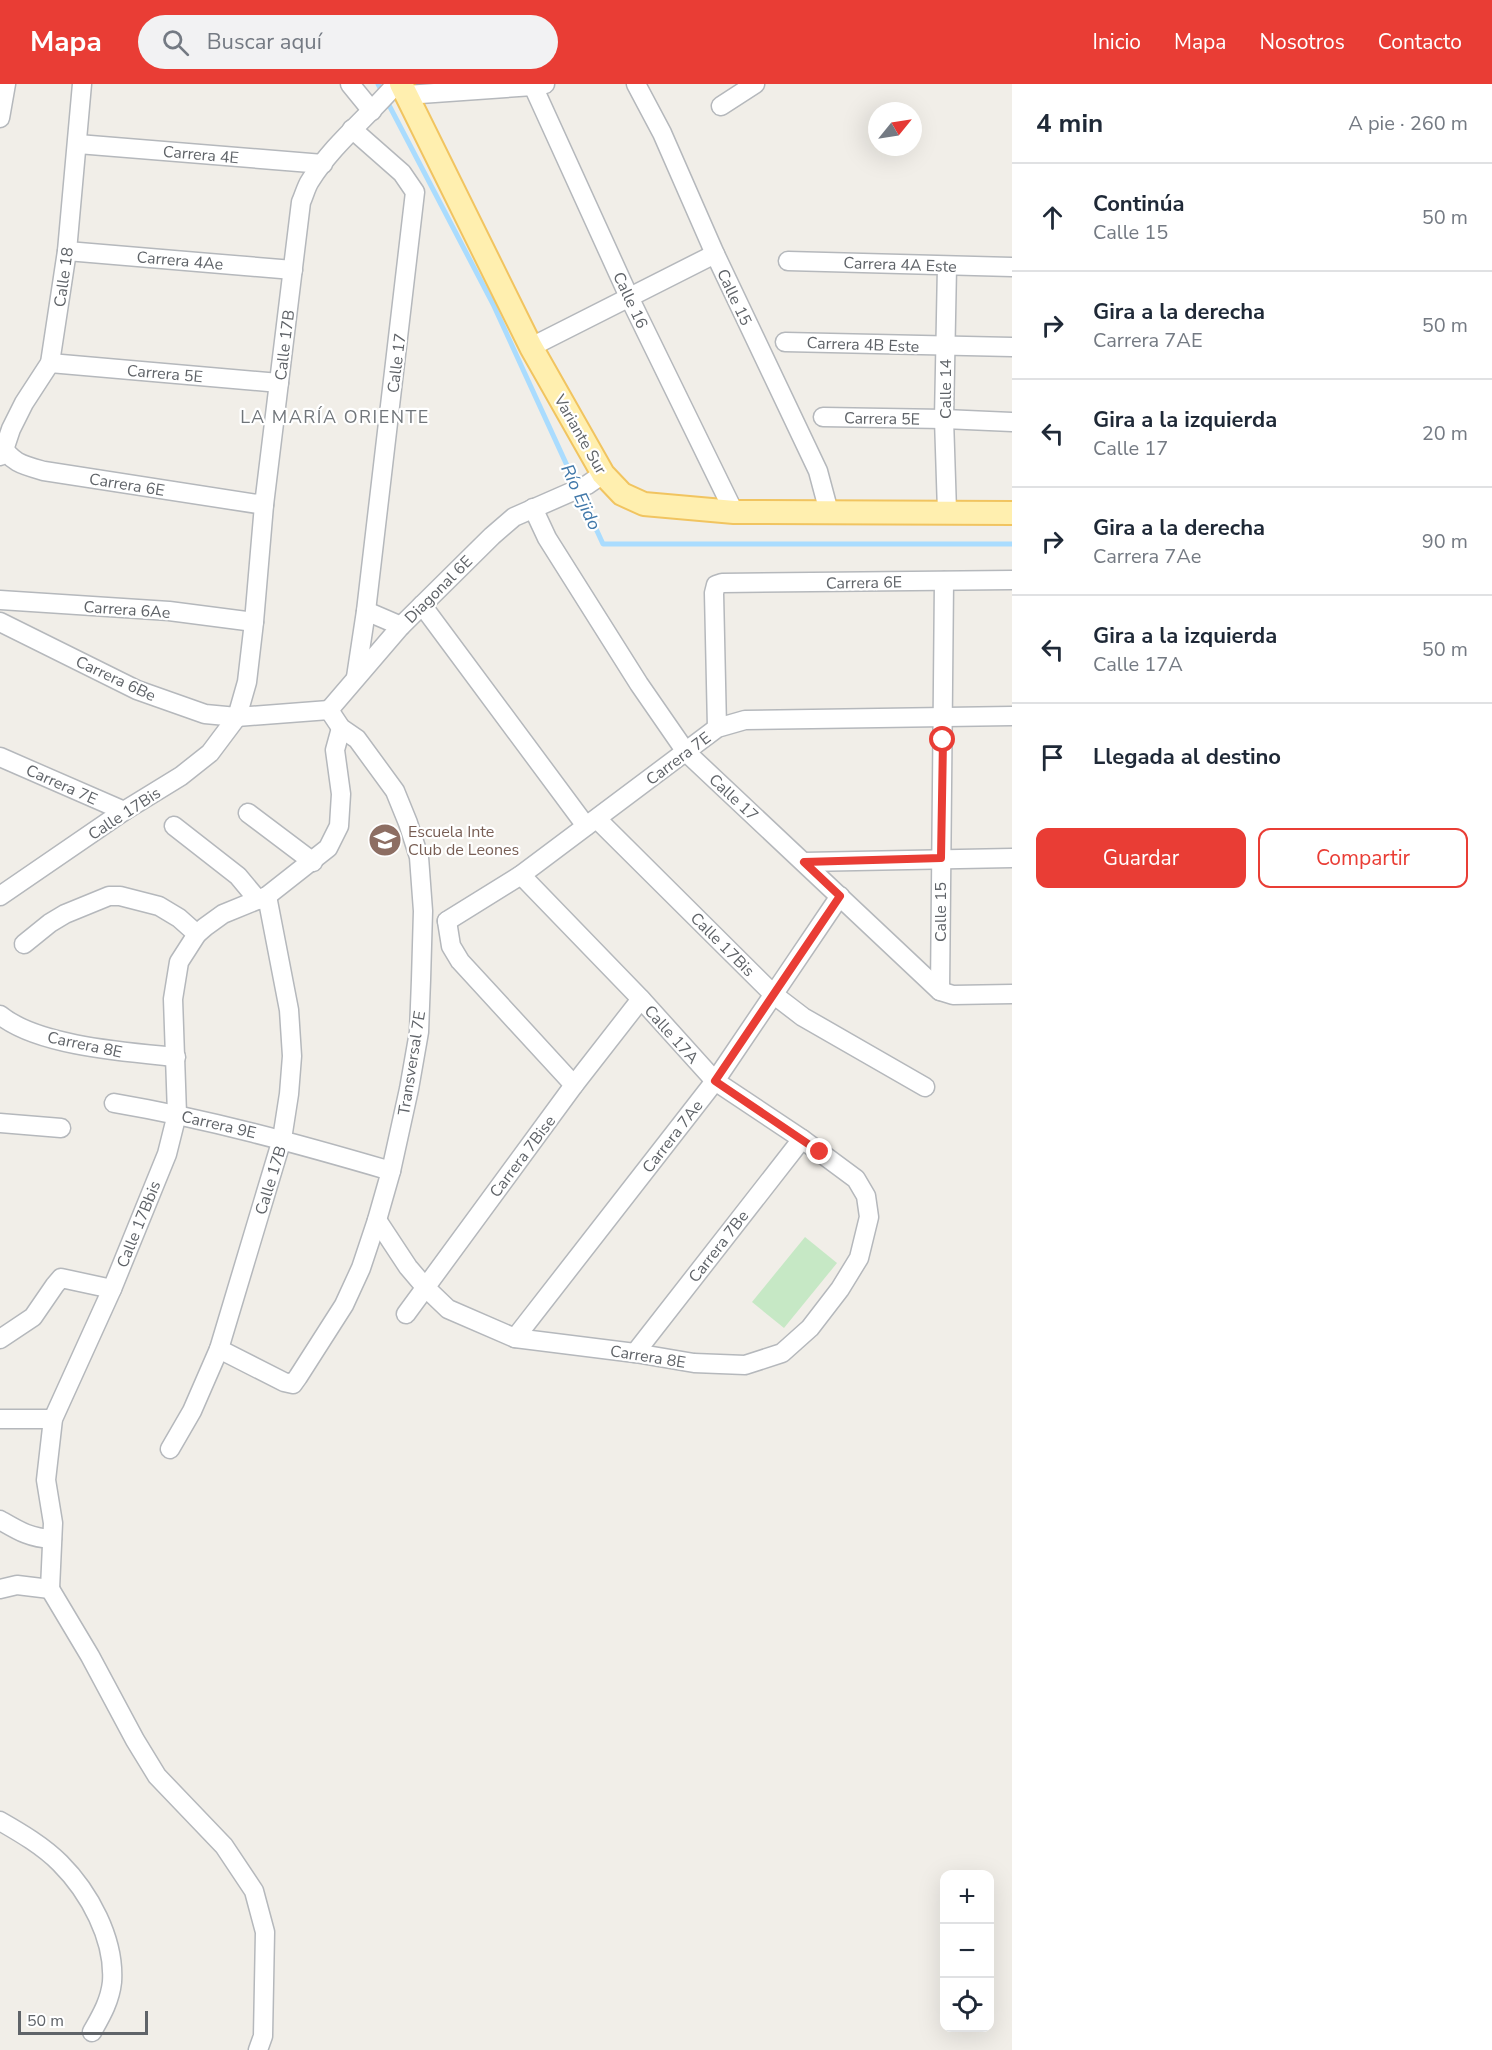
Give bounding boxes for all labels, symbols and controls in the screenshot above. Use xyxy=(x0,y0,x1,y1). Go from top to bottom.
search box xyxy=(138,15,558,69)
text: Mapa xyxy=(30,23,102,61)
icon: search xyxy=(159,26,192,59)
text: Buscar aquí xyxy=(207,27,322,57)
text: Inicio xyxy=(1093,28,1141,56)
text: Mapa xyxy=(1174,28,1226,56)
text: Nosotros xyxy=(1259,28,1345,56)
text: Contacto xyxy=(1378,28,1462,56)
north arrow xyxy=(868,102,922,156)
text: 4 min xyxy=(1036,106,1103,141)
text: A pie · 260 m xyxy=(1348,110,1468,137)
street label: Carrera 4E xyxy=(162,141,240,169)
text: Continúa xyxy=(1093,189,1184,219)
icon: ahead xyxy=(1036,201,1069,234)
text: 50 m xyxy=(1422,204,1468,231)
text: Calle 15 xyxy=(1093,219,1168,246)
street label: Calle 18 xyxy=(49,246,79,308)
street label: Carrera 4Ae xyxy=(136,246,224,276)
street label: Carrera 4A Este xyxy=(843,252,957,278)
street label: Calle 15 xyxy=(711,265,757,329)
street label: Calle 16 xyxy=(607,268,653,332)
text: Gira a la derecha xyxy=(1093,297,1265,327)
street label: Calle 17B xyxy=(270,309,300,382)
icon: right xyxy=(1036,309,1069,342)
text: 50 m xyxy=(1422,312,1468,339)
text: Carrera 7AE xyxy=(1093,327,1203,354)
street label: Calle 17 xyxy=(382,332,412,394)
street label: Carrera 4B Este xyxy=(806,332,920,358)
street label: Calle 14 xyxy=(935,359,957,419)
street label: Carrera 5E xyxy=(126,360,204,388)
street label: Variante Sur xyxy=(548,390,612,478)
district label: LA MARÍA ORIENTE xyxy=(240,405,430,429)
text: Gira a la izquierda xyxy=(1093,405,1277,435)
street label: Carrera 5E xyxy=(844,407,920,431)
icon: left xyxy=(1036,417,1069,450)
text: 20 m xyxy=(1422,420,1468,447)
text: Calle 17 xyxy=(1093,435,1168,462)
water label: Río Ejido xyxy=(555,460,607,534)
street label: Carrera 6E xyxy=(88,468,166,502)
text: Gira a la derecha xyxy=(1093,513,1265,543)
icon: right xyxy=(1036,525,1069,558)
text: 90 m xyxy=(1422,528,1468,555)
text: Carrera 7Ae xyxy=(1093,543,1201,570)
street label: Diagonal 6E xyxy=(400,551,477,628)
street label: Carrera 6E xyxy=(826,571,902,595)
street label: Carrera 6Ae xyxy=(83,596,171,624)
text: Gira a la izquierda xyxy=(1093,621,1277,651)
icon: left xyxy=(1036,633,1069,666)
text: 50 m xyxy=(1422,636,1468,663)
street label: Carrera 6Be xyxy=(72,651,159,707)
text: Calle 17A xyxy=(1093,651,1183,678)
route start xyxy=(929,726,955,752)
street label: Carrera 7E xyxy=(642,727,716,790)
icon: arrive xyxy=(1036,741,1069,774)
text: Llegada al destino xyxy=(1093,742,1281,772)
street label: Carrera 7E xyxy=(22,759,101,810)
street label: Calle 17 xyxy=(704,769,763,826)
street label: Calle 17Bis xyxy=(84,782,165,846)
place label: Escuela Inte Club de Leones xyxy=(408,821,519,861)
school or university icon: Escuela Inte Club de Leones xyxy=(367,822,403,858)
button: Guardar xyxy=(1036,828,1246,888)
button: Compartir xyxy=(1258,828,1468,888)
street label: Calle 15 xyxy=(930,882,952,942)
street label: Calle 17Bis xyxy=(685,908,759,982)
street label: Calle 17A xyxy=(639,1001,704,1069)
street label: Transversal 7E xyxy=(393,1009,431,1117)
street label: Carrera 8E xyxy=(45,1026,124,1064)
street label: Carrera 7Ae xyxy=(637,1096,708,1178)
street label: Carrera 9E xyxy=(179,1106,258,1144)
street label: Carrera 7Bise xyxy=(485,1111,561,1202)
route end xyxy=(806,1138,832,1164)
street label: Calle 17B xyxy=(250,1143,292,1217)
street label: Calle 17Bbis xyxy=(112,1178,166,1271)
street label: Carrera 7Be xyxy=(684,1206,754,1287)
street label: Carrera 8E xyxy=(609,1340,687,1374)
map controls xyxy=(940,1870,994,2032)
button: + xyxy=(940,1870,994,1924)
button: − xyxy=(940,1924,994,1978)
button: locate xyxy=(940,1978,994,2032)
scale bar xyxy=(18,2008,148,2036)
text: 50 m xyxy=(27,2010,64,2032)

